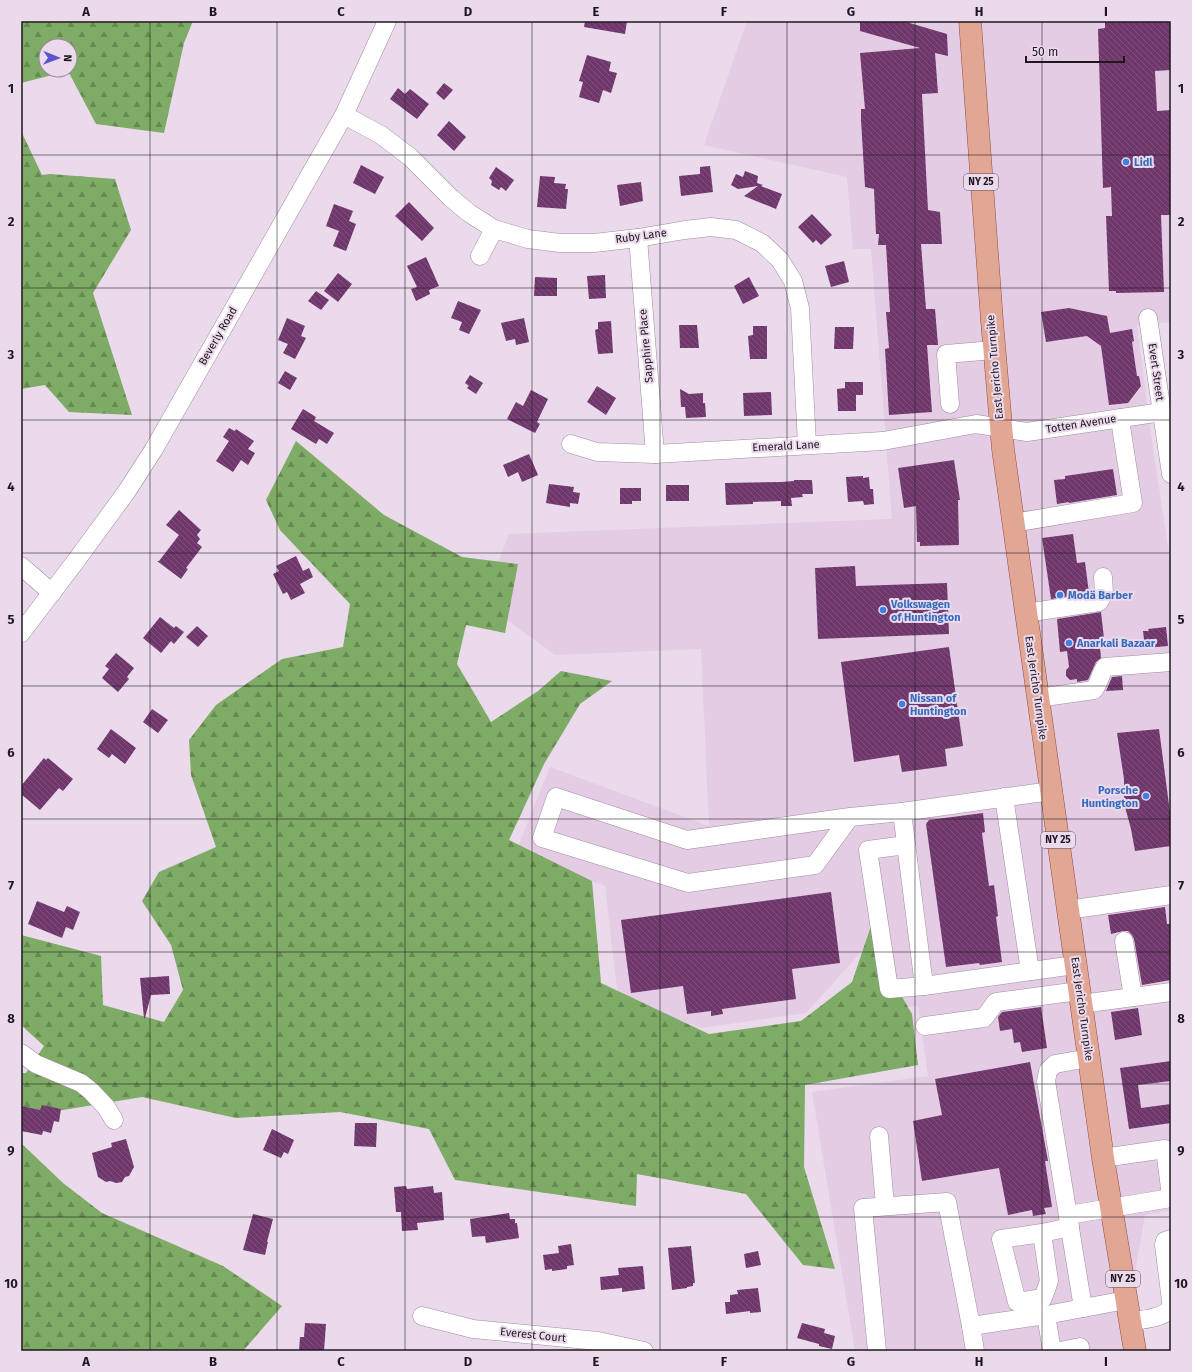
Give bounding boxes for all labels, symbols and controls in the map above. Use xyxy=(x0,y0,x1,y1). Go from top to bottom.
text: A xyxy=(81,4,90,19)
text: B xyxy=(209,4,217,19)
text: C xyxy=(337,4,345,19)
text: D xyxy=(464,4,473,19)
text: E xyxy=(593,4,600,19)
text: F xyxy=(721,4,728,19)
text: G xyxy=(847,4,855,19)
text: H xyxy=(975,4,983,19)
text: I xyxy=(1104,4,1108,19)
north arrow xyxy=(38,38,78,78)
scale bar xyxy=(1026,38,1124,64)
text: 50 m xyxy=(1032,45,1058,59)
text: N xyxy=(61,54,74,62)
text: 1 xyxy=(8,81,14,96)
text: 1 xyxy=(1178,81,1184,96)
place label: Lidl xyxy=(1134,156,1153,169)
marker: Lidl xyxy=(1121,157,1131,167)
road number: NY 25 xyxy=(964,174,998,190)
text: 2 xyxy=(8,214,15,229)
text: 2 xyxy=(1178,214,1185,229)
street label: Ruby Lane xyxy=(615,226,667,246)
street label: Beverly Road xyxy=(196,305,240,367)
street label: Sapphire Place xyxy=(636,309,656,383)
street label: East Jericho Turnpike xyxy=(984,314,1006,420)
street label: Evert Street xyxy=(1146,342,1166,402)
text: 3 xyxy=(7,347,15,362)
text: 3 xyxy=(1177,347,1185,362)
street label: Totten Avenue xyxy=(1045,412,1117,436)
street label: Emerald Lane xyxy=(752,438,820,454)
text: 4 xyxy=(7,479,15,494)
text: 4 xyxy=(1177,479,1185,494)
place label: Modä Barber xyxy=(1068,589,1133,602)
marker: Modä Barber xyxy=(1055,590,1065,600)
place label: Volkswagen of Huntington xyxy=(890,598,961,624)
marker: Volkswagen of Huntington xyxy=(878,605,888,615)
text: 5 xyxy=(8,612,15,627)
text: 5 xyxy=(1178,612,1185,627)
street label: East Jericho Turnpike xyxy=(1022,635,1050,741)
place label: Anarkali Bazaar xyxy=(1076,637,1156,650)
marker: Anarkali Bazaar xyxy=(1064,638,1074,648)
place label: Nissan of Huntington xyxy=(910,692,967,718)
marker: Nissan of Huntington xyxy=(897,699,907,709)
text: 6 xyxy=(7,745,15,760)
text: 6 xyxy=(1177,745,1185,760)
place label: Porsche Huntington xyxy=(1081,784,1138,810)
marker: Porsche Huntington xyxy=(1141,791,1151,801)
road number: NY 25 xyxy=(1041,832,1075,848)
text: 7 xyxy=(8,878,14,893)
text: 7 xyxy=(1178,878,1184,893)
street label: East Jericho Turnpike xyxy=(1068,956,1096,1062)
text: 8 xyxy=(7,1011,15,1026)
text: 8 xyxy=(1177,1011,1185,1026)
text: 9 xyxy=(7,1143,15,1158)
text: 9 xyxy=(1177,1143,1185,1158)
road number: NY 25 xyxy=(1106,1271,1140,1287)
text: 10 xyxy=(4,1276,18,1291)
text: 10 xyxy=(1174,1276,1188,1291)
street label: Everest Court xyxy=(500,1325,566,1345)
text: A xyxy=(81,1354,90,1369)
text: B xyxy=(209,1354,217,1369)
text: C xyxy=(337,1354,345,1369)
text: D xyxy=(464,1354,473,1369)
text: E xyxy=(593,1354,600,1369)
text: F xyxy=(721,1354,728,1369)
text: G xyxy=(847,1354,855,1369)
text: H xyxy=(975,1354,983,1369)
text: I xyxy=(1104,1354,1108,1369)

